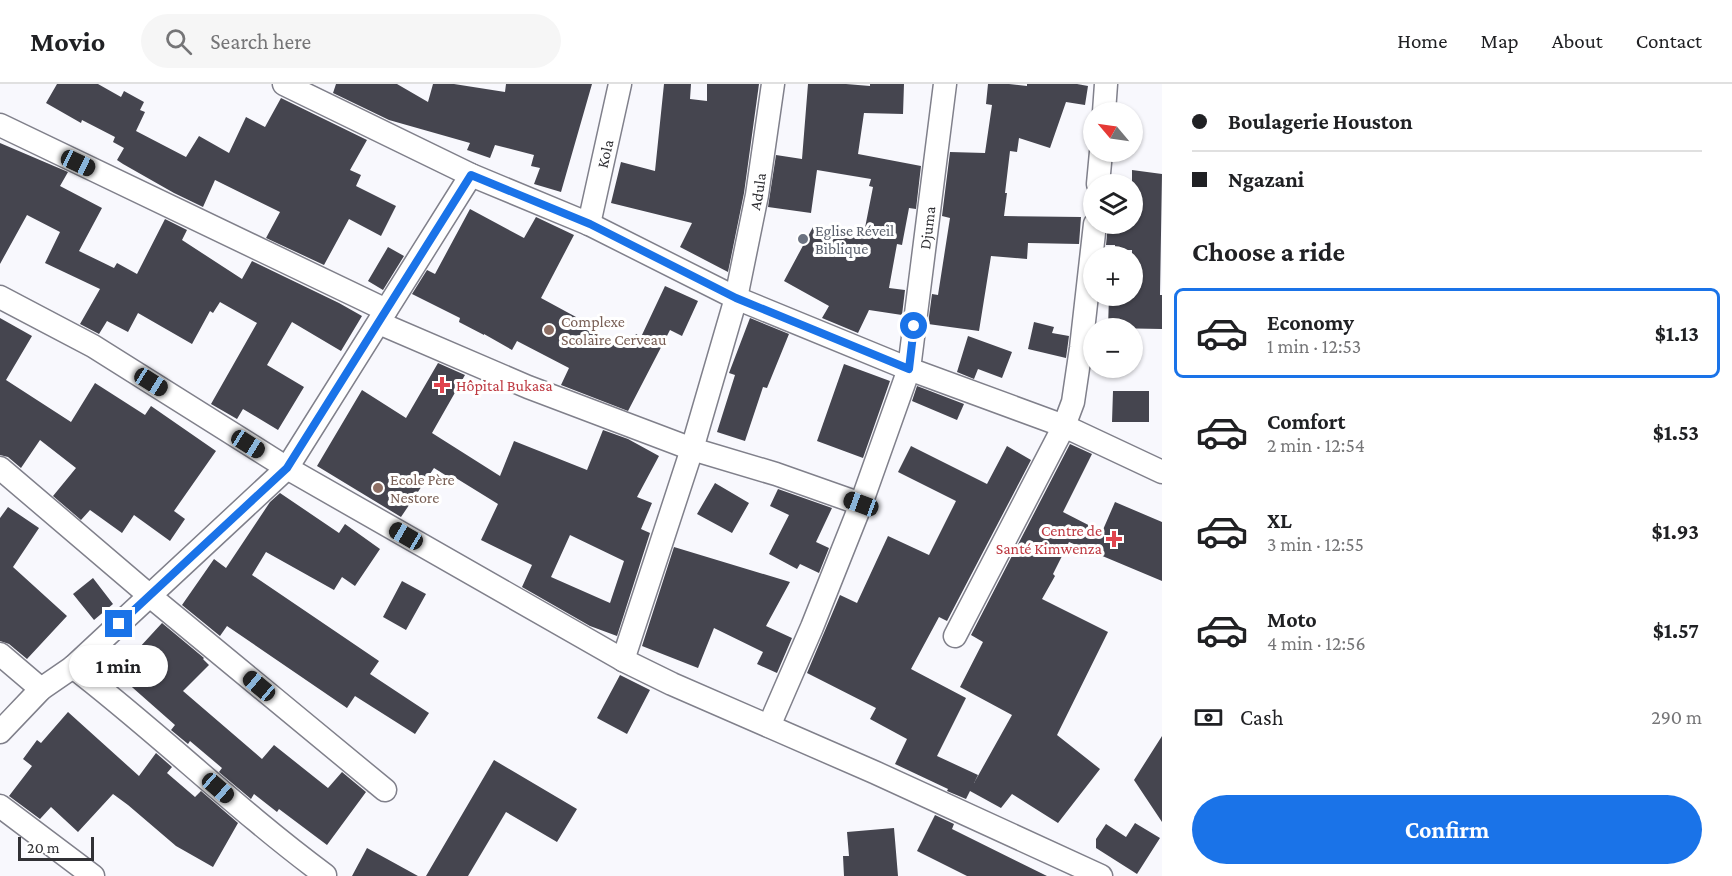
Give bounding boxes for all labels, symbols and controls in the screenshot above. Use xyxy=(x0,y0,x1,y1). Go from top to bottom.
search box xyxy=(141,14,561,68)
icon: search xyxy=(162,25,195,58)
text: Movio xyxy=(30,26,105,57)
text: Search here xyxy=(210,29,311,54)
text: Home xyxy=(1397,29,1447,53)
text: Map xyxy=(1480,29,1519,53)
text: About xyxy=(1552,29,1603,53)
text: Contact xyxy=(1636,29,1702,53)
north arrow xyxy=(1083,102,1143,162)
map controls xyxy=(1083,102,1143,378)
text: Boulagerie Houston xyxy=(1228,109,1413,134)
street label: Kola xyxy=(594,137,617,170)
car xyxy=(58,147,98,179)
text: Ngazani xyxy=(1228,167,1304,192)
street label: Adula xyxy=(746,171,769,212)
button: layers xyxy=(1083,174,1143,234)
street label: Djuma xyxy=(916,205,939,250)
place label: Eglise Réveil Biblique xyxy=(815,222,894,258)
marker: Eglise Réveil Biblique xyxy=(796,232,810,246)
text: Choose a ride xyxy=(1192,237,1345,267)
button: + xyxy=(1083,246,1143,306)
icon: car xyxy=(1195,306,1249,360)
text: Economy xyxy=(1267,310,1354,335)
route start xyxy=(900,312,927,339)
place label: Complexe Scolaire Cerveau xyxy=(561,313,667,348)
button: − xyxy=(1083,318,1143,378)
text: $1.13 xyxy=(1655,321,1699,346)
marker: Complexe Scolaire Cerveau xyxy=(542,323,556,337)
text: 1 min · 12:53 xyxy=(1267,335,1361,357)
car xyxy=(131,365,171,399)
marker: Hôpital Bukasa xyxy=(433,376,451,394)
place label: Hôpital Bukasa xyxy=(456,377,553,395)
icon: car xyxy=(1195,405,1249,459)
text: Comfort xyxy=(1267,409,1345,434)
text: $1.53 xyxy=(1653,420,1699,445)
car xyxy=(228,427,268,461)
text: 2 min · 12:54 xyxy=(1267,434,1365,456)
place label: Ecole Père Nestore xyxy=(390,471,455,506)
marker: Ecole Père Nestore xyxy=(371,481,385,495)
car xyxy=(841,489,881,519)
icon: car xyxy=(1195,504,1249,558)
text: XL xyxy=(1267,508,1292,533)
car xyxy=(386,519,426,553)
text: $1.93 xyxy=(1651,519,1699,544)
place label: Centre de Santé Kimwenza xyxy=(996,522,1103,557)
marker: Centre de Santé Kimwenza xyxy=(1107,532,1121,546)
text: 3 min · 12:55 xyxy=(1267,533,1364,555)
icon: car xyxy=(1195,603,1249,657)
text: Moto xyxy=(1267,607,1317,632)
route end xyxy=(105,610,132,637)
text: $1.57 xyxy=(1653,618,1699,643)
text: 4 min · 12:56 xyxy=(1267,632,1366,654)
callout: 1 min xyxy=(70,645,168,687)
text: 1 min xyxy=(96,655,141,677)
car xyxy=(239,668,279,704)
icon: cash xyxy=(1192,701,1225,734)
text: Cash xyxy=(1240,705,1284,730)
text: 290 m xyxy=(1651,706,1702,728)
car xyxy=(199,769,237,807)
button: Confirm xyxy=(1192,795,1702,864)
scale bar xyxy=(18,834,94,862)
text: 20 m xyxy=(27,839,60,856)

